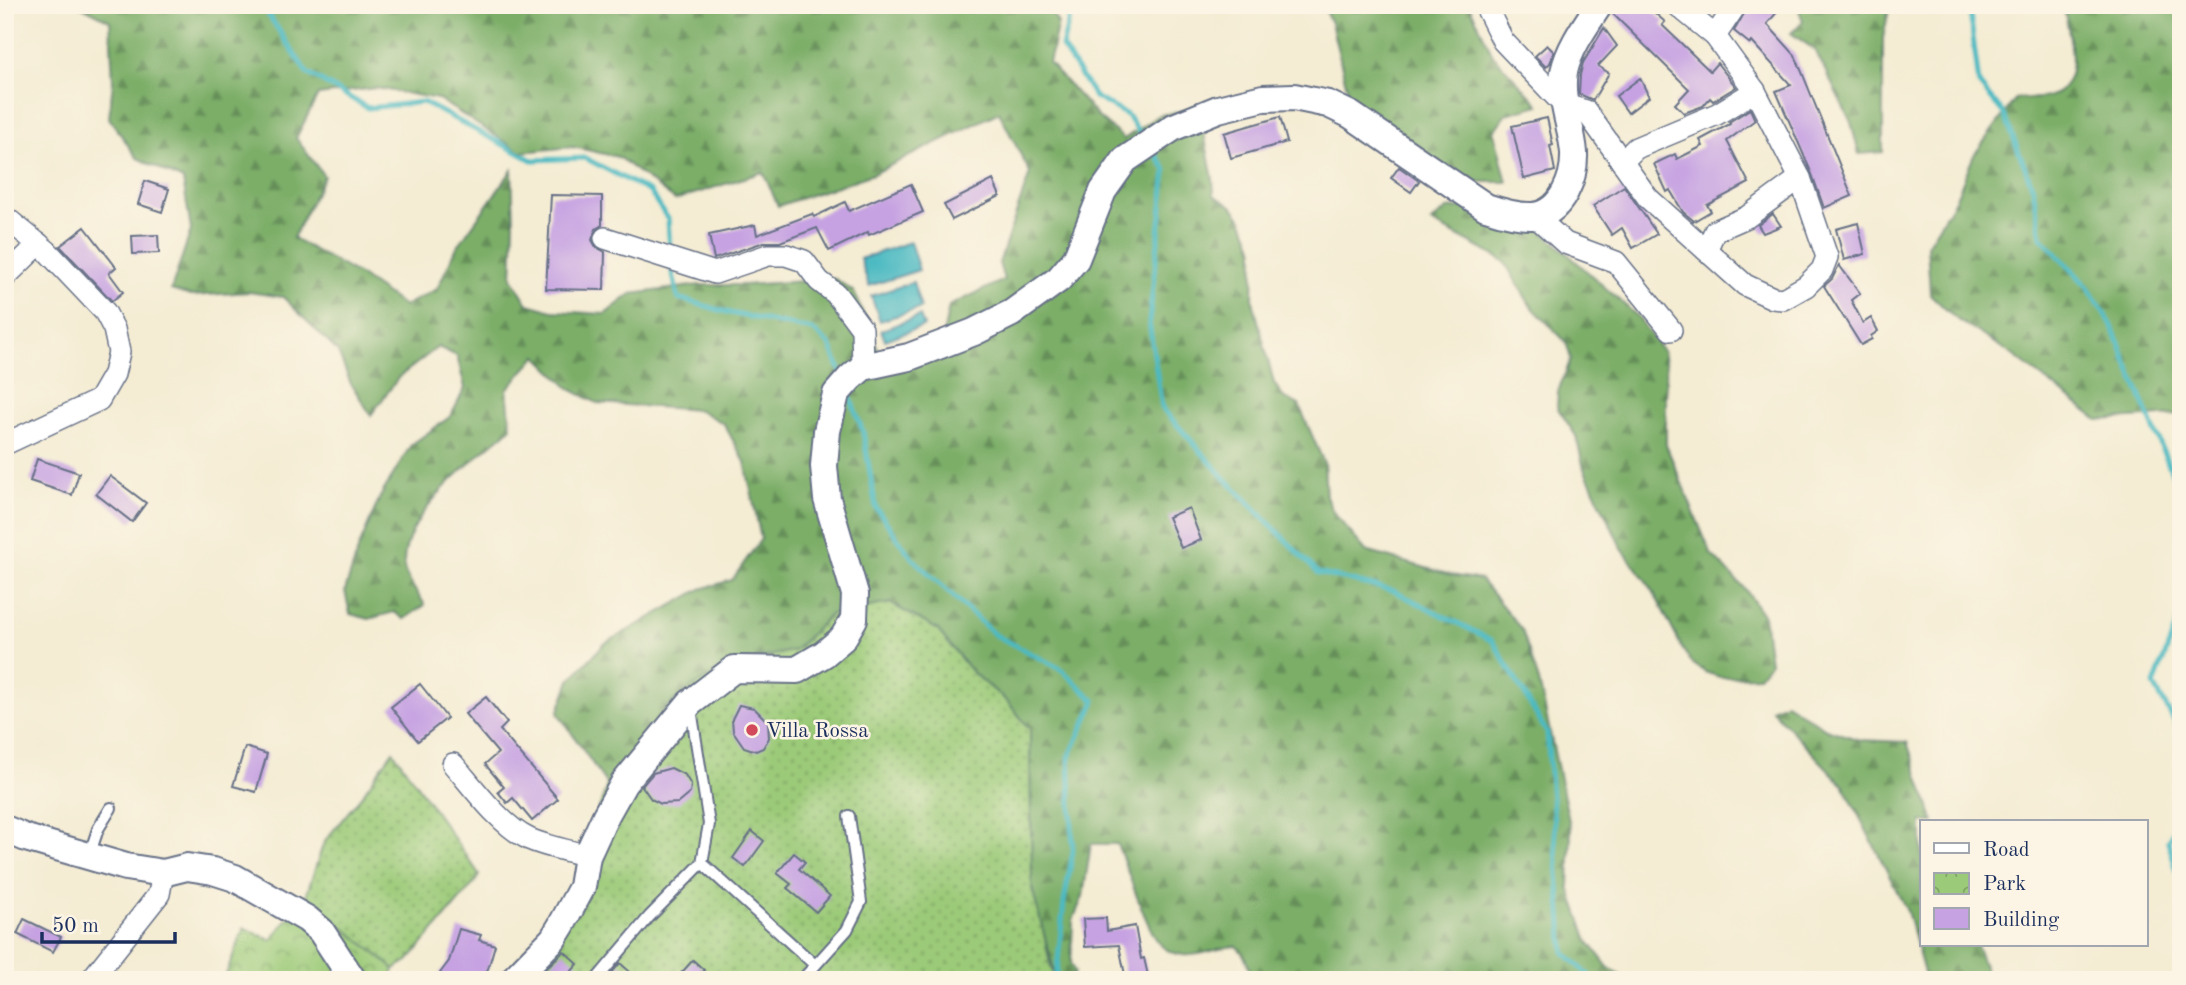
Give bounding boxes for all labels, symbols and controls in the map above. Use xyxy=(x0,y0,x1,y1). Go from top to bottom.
place label: Villa Rossa xyxy=(766,721,869,742)
marker: Villa Rossa xyxy=(744,722,760,738)
legend xyxy=(1920,820,2148,946)
text: Road xyxy=(1983,840,2030,861)
text: Park xyxy=(1983,874,2026,895)
scale bar xyxy=(42,901,175,945)
text: Building xyxy=(1983,910,2060,931)
text: 50 m xyxy=(52,916,99,937)

